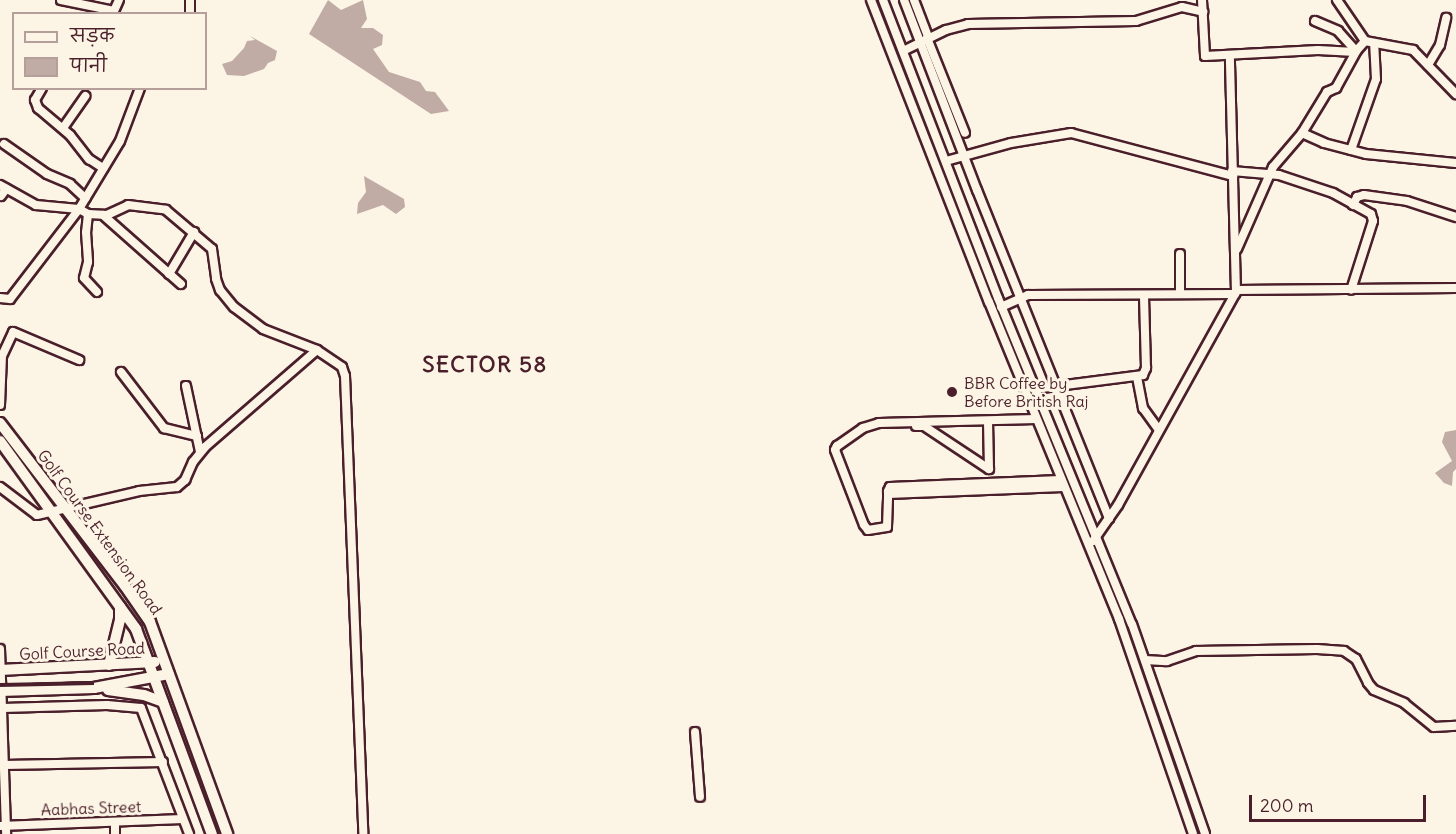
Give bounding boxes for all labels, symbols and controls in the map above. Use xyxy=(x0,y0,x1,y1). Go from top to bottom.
legend xyxy=(12,12,207,90)
text: सड़क xyxy=(70,24,114,47)
text: पानी xyxy=(70,54,107,77)
district label: SECTOR 58 xyxy=(422,352,548,378)
place label: BBR Coffee by Before British Raj xyxy=(964,373,1088,411)
marker: BBR Coffee by Before British Raj xyxy=(945,385,959,399)
street label: Golf Course Extension Road xyxy=(34,446,166,618)
street label: Golf Course Road xyxy=(19,638,145,664)
scale bar xyxy=(1252,783,1429,821)
text: 200 m xyxy=(1260,794,1314,817)
street label: Aabhas Street xyxy=(40,797,142,819)

